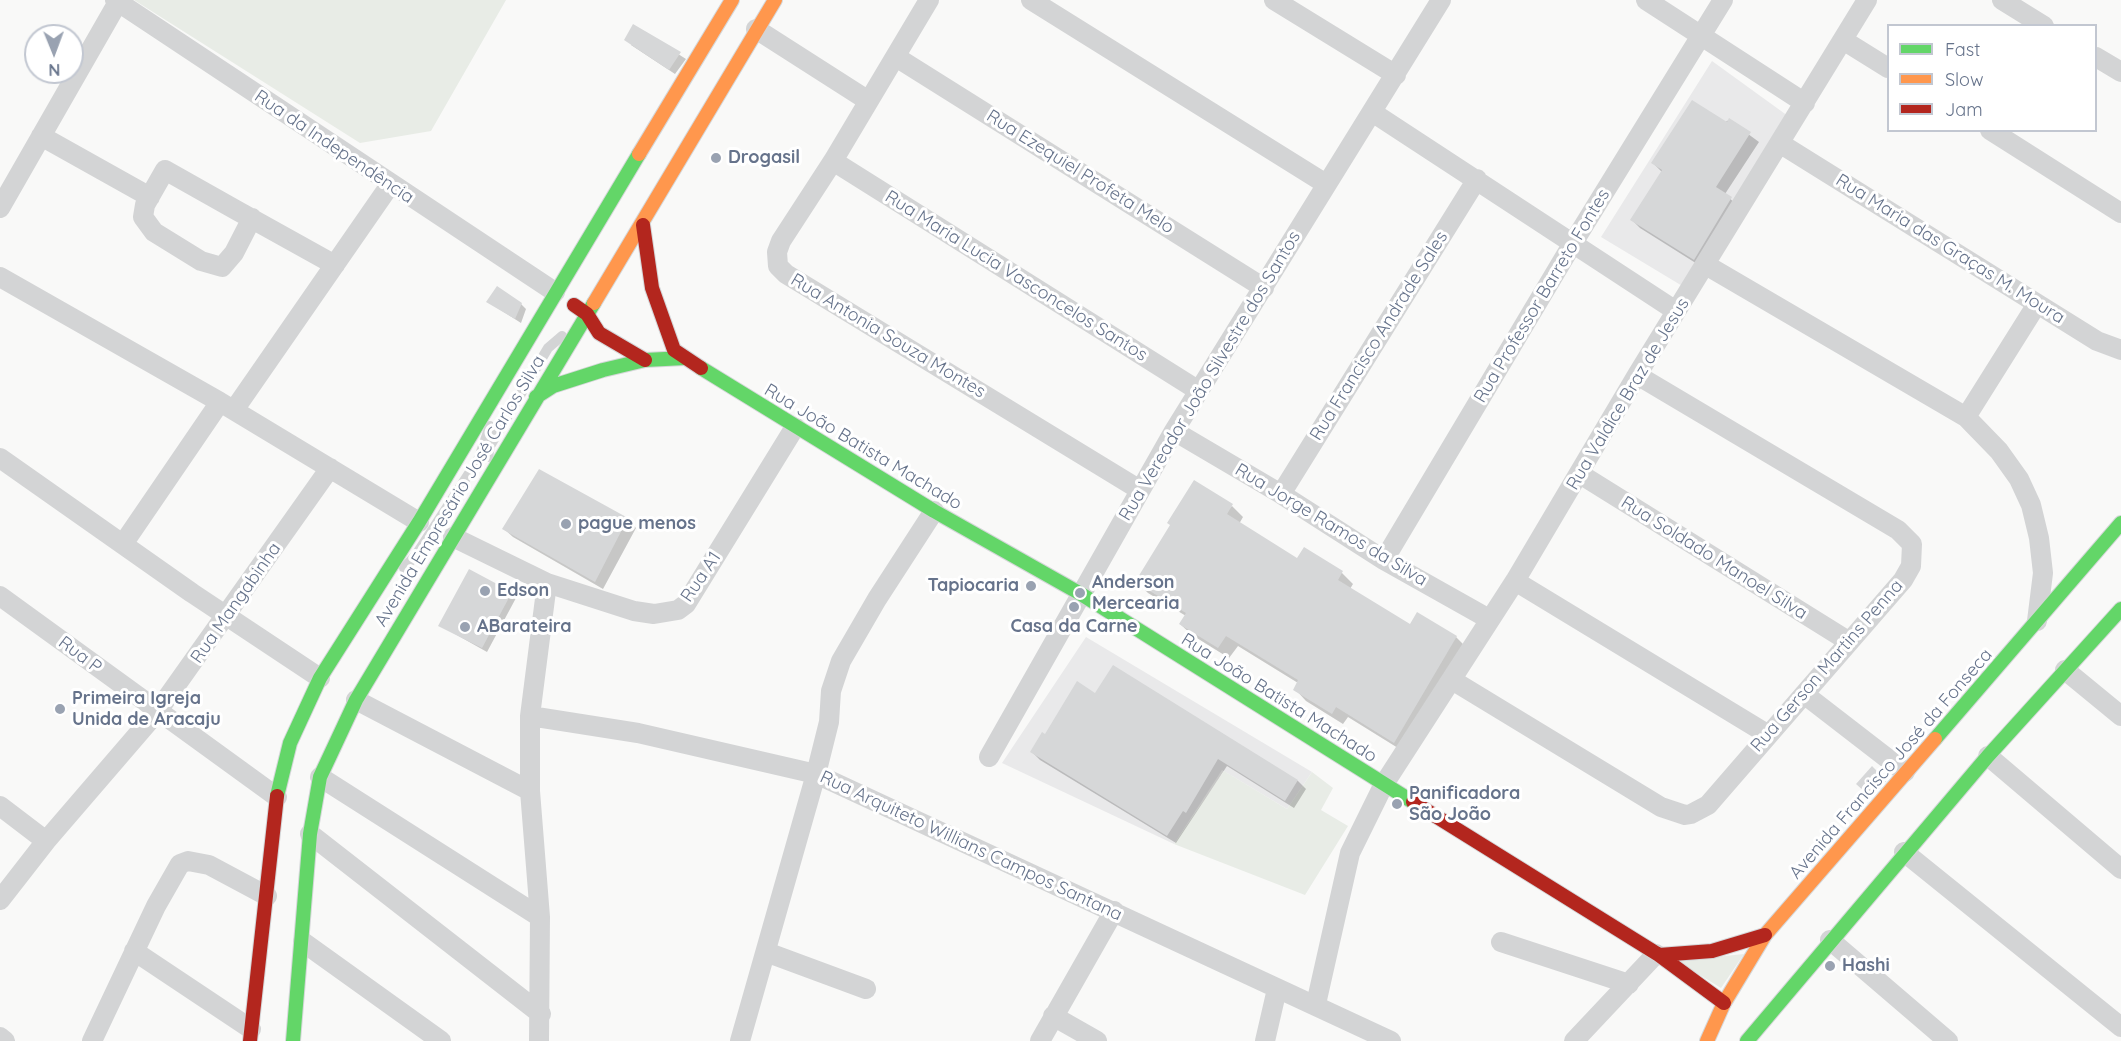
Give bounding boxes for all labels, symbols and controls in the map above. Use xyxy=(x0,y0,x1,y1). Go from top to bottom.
north arrow xyxy=(24,24,84,84)
legend xyxy=(1887,24,2097,132)
text: Fast xyxy=(1945,38,1980,61)
text: N xyxy=(48,60,60,80)
text: Slow xyxy=(1945,68,1983,91)
street label: Rua da Independência xyxy=(250,86,418,208)
text: Jam xyxy=(1945,98,1983,121)
street label: Rua Ezequiel Profeta Melo xyxy=(982,105,1178,239)
place label: Drogasil xyxy=(728,147,800,169)
marker: Drogasil xyxy=(709,151,723,165)
street label: Rua Maria das Graças M. Moura xyxy=(1832,169,2068,329)
street label: Rua Professor Barreto Fontes xyxy=(1470,185,1614,407)
street label: Rua Maria Lucia Vasconcelos Santos xyxy=(881,186,1151,366)
street label: Rua Vereador João Silvestre dos Santos xyxy=(1115,227,1305,525)
street label: Rua Francisco Andrade Sales xyxy=(1305,227,1453,445)
street label: Rua Antonia Souza Montes xyxy=(787,269,989,403)
street label: Rua Valdice Braz de Jesus xyxy=(1562,294,1694,494)
street label: Avenida Empresário José Carlos Silva xyxy=(370,351,550,631)
street label: Rua João Batista Machado xyxy=(760,379,966,515)
street label: Rua Jorge Ramos da Silva xyxy=(1231,459,1431,591)
street label: Rua Soldado Manoel Silva xyxy=(1617,492,1811,624)
place label: pague menos xyxy=(578,513,696,535)
marker: pague menos xyxy=(559,517,573,531)
street label: Rua Mangabinha xyxy=(186,538,286,668)
street label: Rua A1 xyxy=(676,548,726,606)
place label: Anderson Mercearia xyxy=(1092,572,1179,614)
place label: Tapiocaria xyxy=(927,575,1019,597)
street label: Rua Gerson Martins Penna xyxy=(1746,575,1908,757)
marker: Tapiocaria xyxy=(1024,579,1038,593)
place label: Edson xyxy=(497,580,549,602)
marker: Edson xyxy=(478,584,492,598)
marker: Anderson Mercearia xyxy=(1073,586,1087,600)
marker: Casa da Carne xyxy=(1067,600,1081,614)
place label: ABarateira xyxy=(477,616,572,638)
place label: Casa da Carne xyxy=(1010,616,1138,638)
marker: ABarateira xyxy=(458,620,472,634)
street label: Rua João Batista Machado xyxy=(1177,629,1381,767)
street label: Rua P xyxy=(54,632,106,678)
street label: Avenida Francisco José da Fonseca xyxy=(1785,644,1997,884)
place label: Primeira Igreja Unida de Aracaju xyxy=(72,688,221,730)
marker: Primeira Igreja Unida de Aracaju xyxy=(53,702,67,716)
street label: Rua Arquiteto Willians Campos Santana xyxy=(816,766,1126,926)
place label: Panificadora São João xyxy=(1409,783,1520,826)
marker: Panificadora São João xyxy=(1390,797,1404,811)
place label: Hashi xyxy=(1842,955,1890,977)
marker: Hashi xyxy=(1823,959,1837,973)

